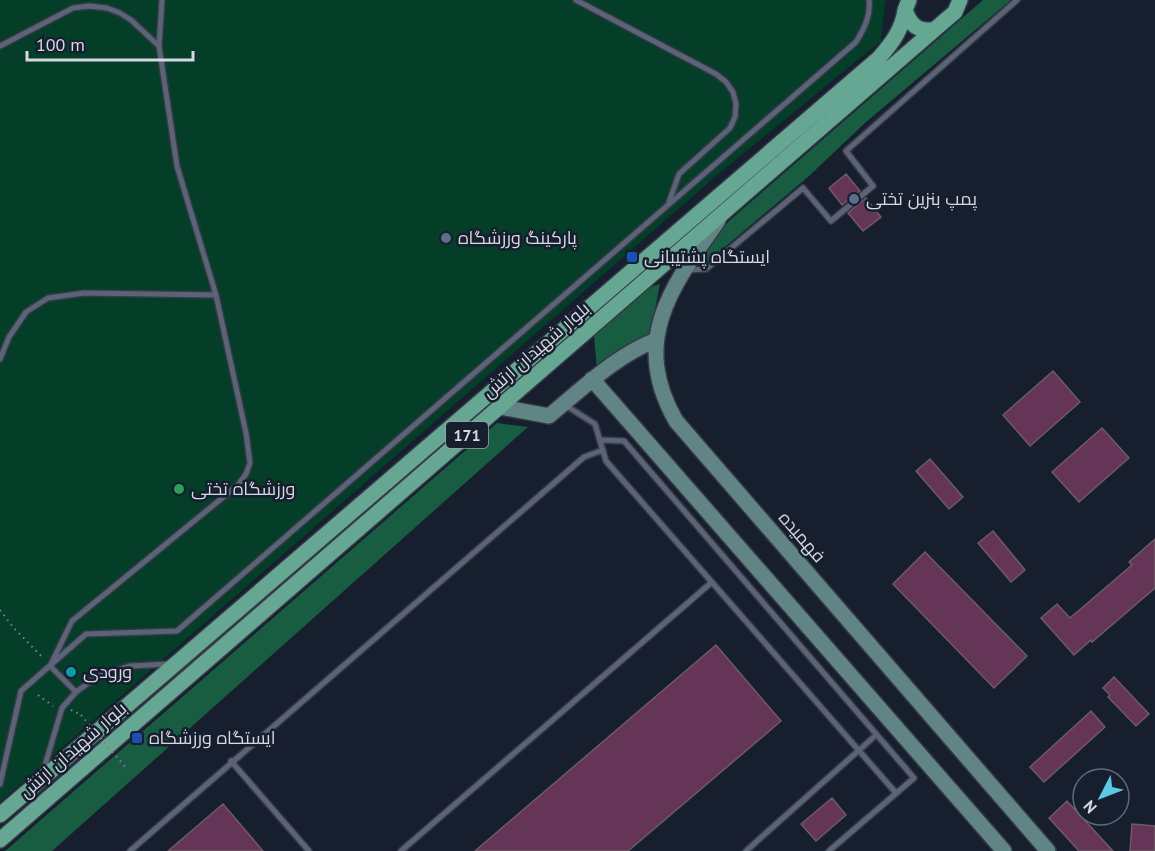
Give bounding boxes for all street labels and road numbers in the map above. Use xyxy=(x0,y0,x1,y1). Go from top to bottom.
street label: بلوار شهیدان ارتش xyxy=(477,297,594,403)
road number: 171 xyxy=(446,422,488,448)
street label: فهمیده xyxy=(774,506,831,567)
street label: بلوار شهیدان ارتش xyxy=(14,697,131,803)

